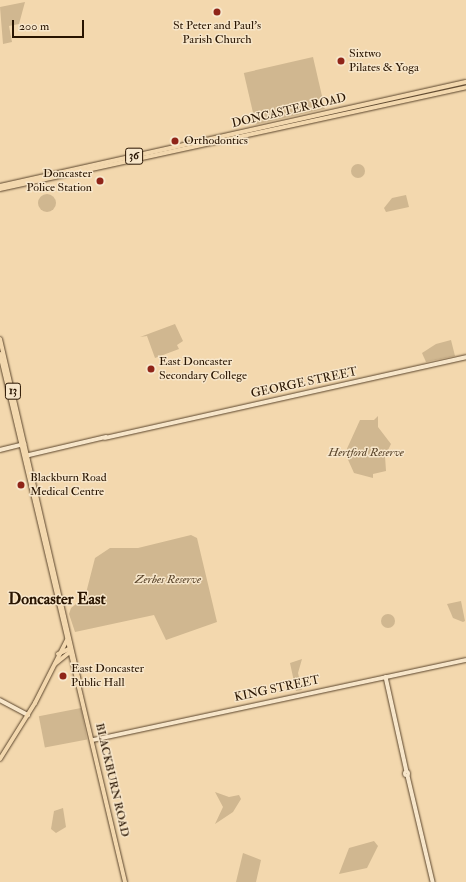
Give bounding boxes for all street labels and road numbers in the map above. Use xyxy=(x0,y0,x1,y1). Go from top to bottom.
street label: DONCASTER ROAD xyxy=(230,91,348,131)
road number: 36 xyxy=(125,147,143,165)
street label: GEORGE STREET xyxy=(250,365,358,401)
road number: 13 xyxy=(4,382,22,400)
street label: KING STREET xyxy=(233,673,321,705)
street label: BLACKBURN ROAD xyxy=(92,722,132,838)

